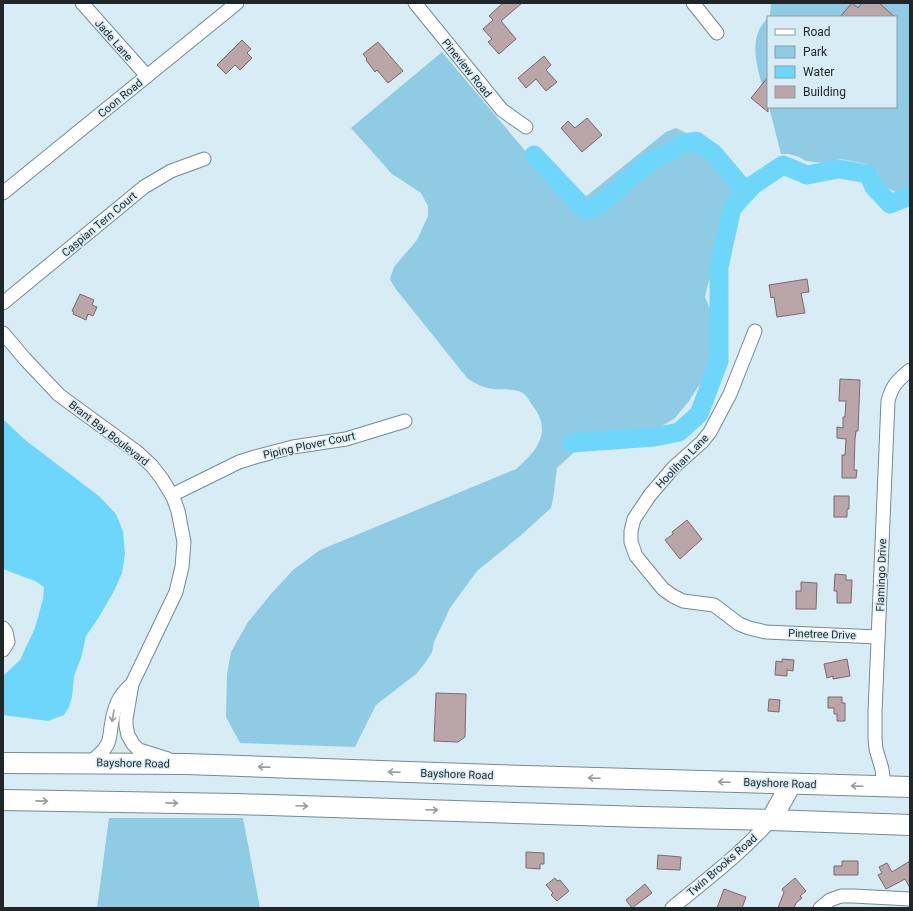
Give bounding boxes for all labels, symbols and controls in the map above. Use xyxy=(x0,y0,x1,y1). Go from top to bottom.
legend xyxy=(767,16,897,108)
street label: Jade Lane xyxy=(92,17,135,64)
text: Road xyxy=(803,25,831,39)
street label: Pineview Road xyxy=(439,36,494,100)
text: Park xyxy=(803,45,828,59)
text: Water xyxy=(803,65,834,79)
street label: Coon Road xyxy=(95,76,145,120)
text: Building xyxy=(803,85,846,99)
street label: Caspian Tern Court xyxy=(59,189,140,259)
street label: Brant Bay Boulevard xyxy=(66,398,151,469)
street label: Piping Plover Court xyxy=(262,429,357,462)
street label: Hoolihan Lane xyxy=(653,431,712,491)
street label: Flamingo Drive xyxy=(874,538,889,612)
street label: Pinetree Drive xyxy=(788,627,856,642)
one-way arrow xyxy=(109,709,117,722)
street label: Bayshore Road xyxy=(96,756,170,771)
one-way arrow xyxy=(258,763,271,771)
street label: Bayshore Road xyxy=(420,767,494,782)
one-way arrow xyxy=(388,768,401,775)
one-way arrow xyxy=(588,774,601,782)
street label: Bayshore Road xyxy=(743,776,817,791)
one-way arrow xyxy=(718,778,731,786)
one-way arrow xyxy=(851,782,864,790)
one-way arrow xyxy=(35,797,48,805)
one-way arrow xyxy=(165,799,178,807)
one-way arrow xyxy=(295,802,308,810)
one-way arrow xyxy=(425,807,438,814)
street label: Twin Brooks Road xyxy=(685,832,760,899)

